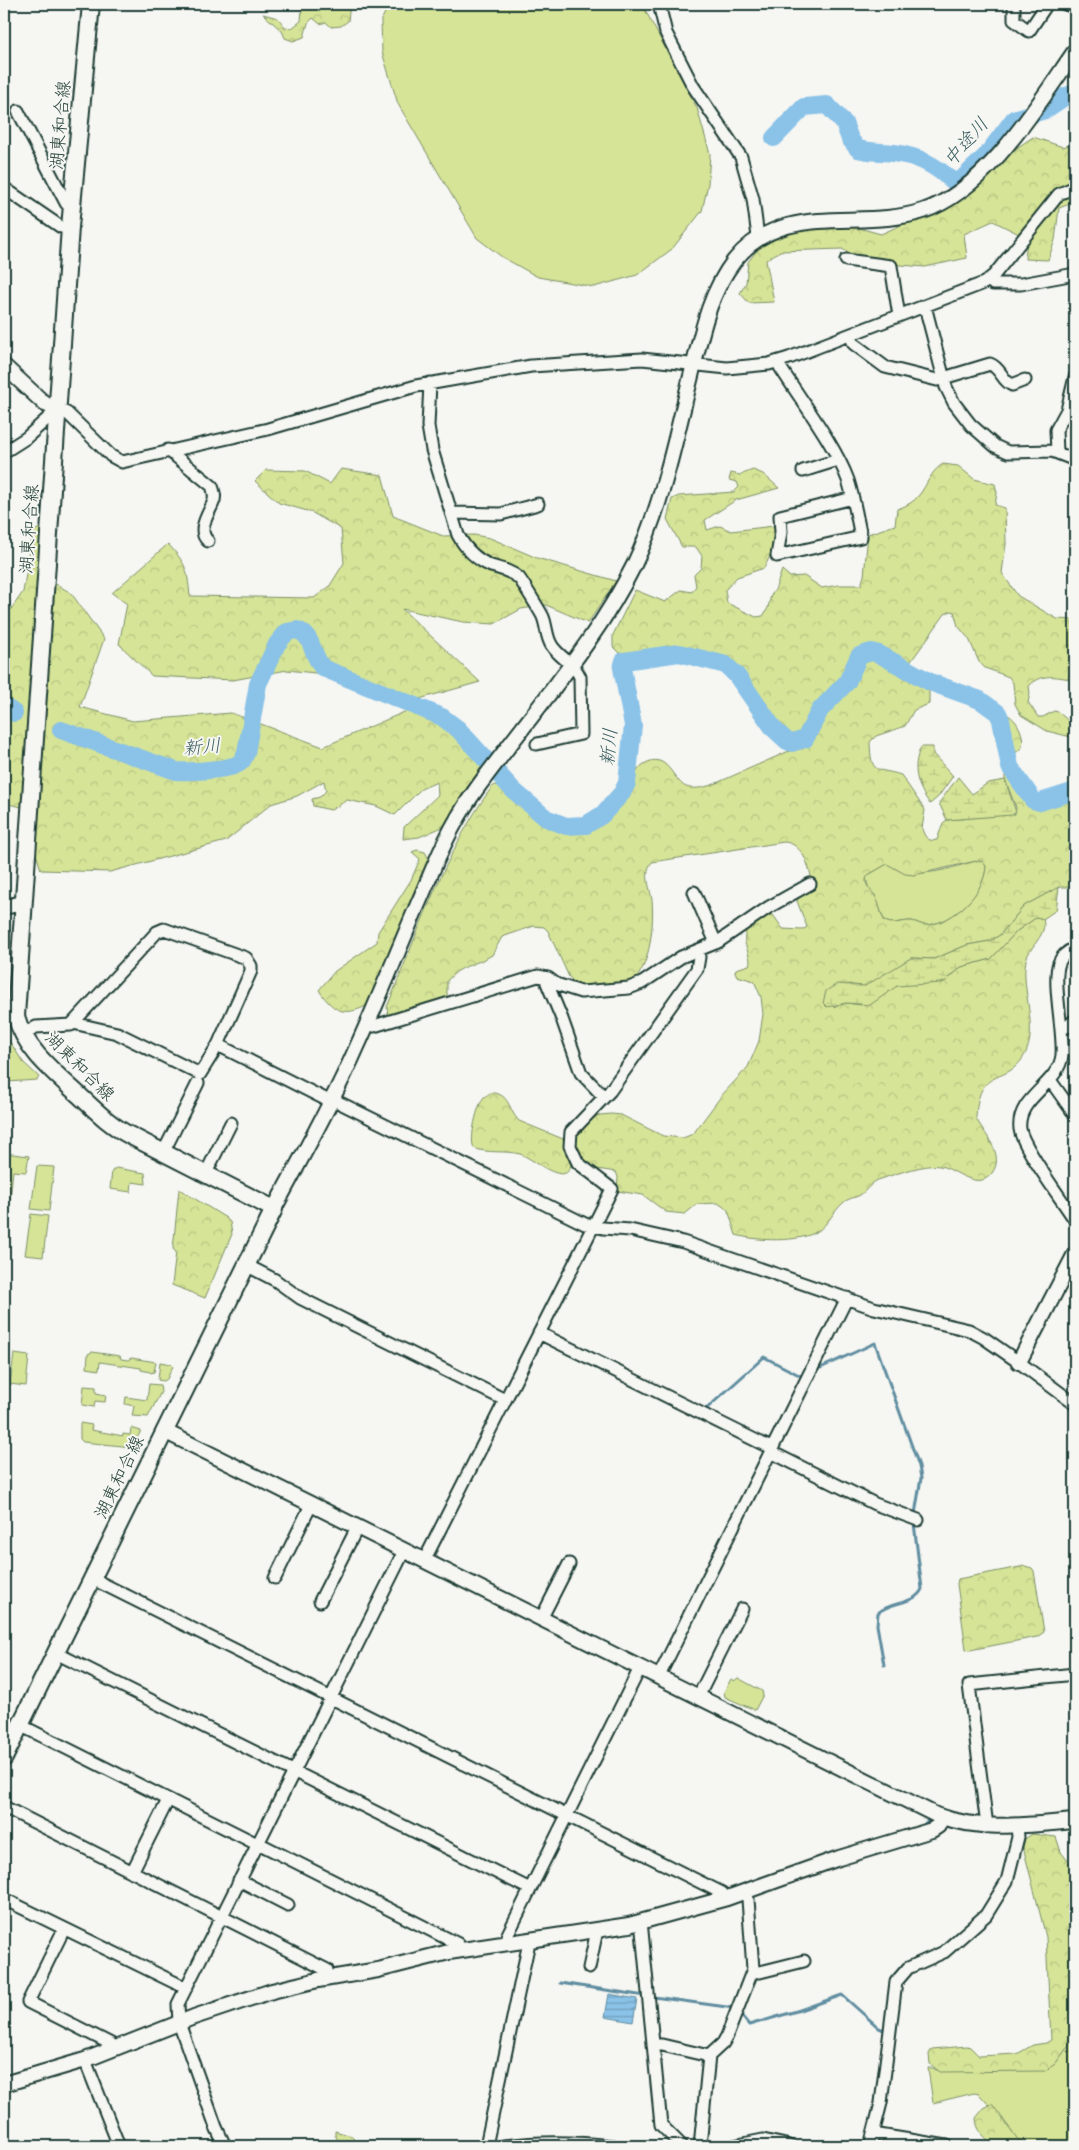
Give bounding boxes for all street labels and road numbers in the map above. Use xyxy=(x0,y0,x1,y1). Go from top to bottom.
street label: 湖東和合線 xyxy=(45,79,75,171)
street label: 湖東和合線 xyxy=(15,483,43,575)
street label: 湖東和合線 xyxy=(40,1026,120,1106)
street label: 湖東和合線 xyxy=(89,1432,149,1522)

